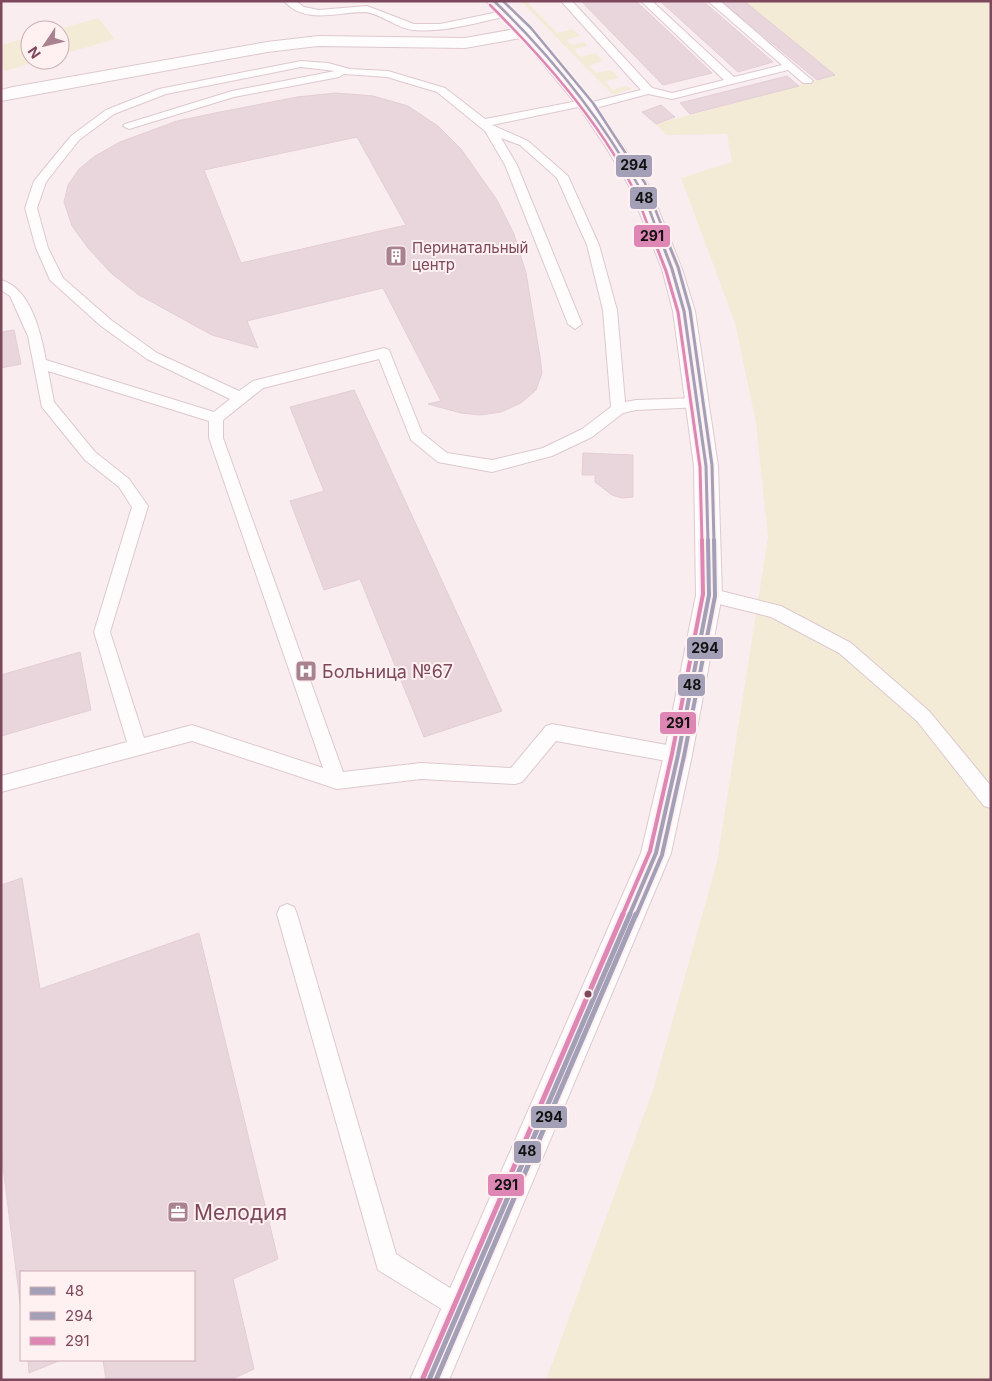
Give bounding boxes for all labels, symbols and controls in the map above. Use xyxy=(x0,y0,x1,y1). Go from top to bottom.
north arrow xyxy=(20,20,70,70)
text: N xyxy=(24,43,44,62)
line badge: 294 xyxy=(615,154,653,178)
text: 294 xyxy=(620,156,648,173)
line badge: 48 xyxy=(629,186,658,210)
text: 48 xyxy=(635,189,653,206)
line badge: 291 xyxy=(633,224,671,248)
text: 291 xyxy=(640,227,664,244)
place label: Перинатальный центр xyxy=(412,238,528,274)
building icon: Перинатальный центр xyxy=(384,244,408,268)
line badge: 294 xyxy=(686,636,724,660)
text: 294 xyxy=(691,639,719,656)
hospital icon: Больница №67 xyxy=(294,659,318,683)
place label: Больница №67 xyxy=(322,661,453,682)
line badge: 48 xyxy=(677,673,706,697)
text: 48 xyxy=(683,676,701,693)
line badge: 291 xyxy=(659,711,697,735)
text: 291 xyxy=(666,714,690,731)
unlabelled marker xyxy=(583,989,593,999)
line badge: 294 xyxy=(530,1105,568,1129)
text: 294 xyxy=(535,1108,563,1125)
line badge: 48 xyxy=(513,1140,542,1164)
text: 48 xyxy=(518,1142,536,1159)
line badge: 291 xyxy=(487,1173,525,1197)
text: 291 xyxy=(494,1176,518,1193)
office icon: Мелодия xyxy=(166,1200,190,1224)
place label: Мелодия xyxy=(194,1200,287,1225)
legend xyxy=(20,1271,195,1361)
text: 48 xyxy=(65,1281,84,1300)
text: 294 xyxy=(65,1306,93,1325)
text: 291 xyxy=(65,1331,90,1350)

